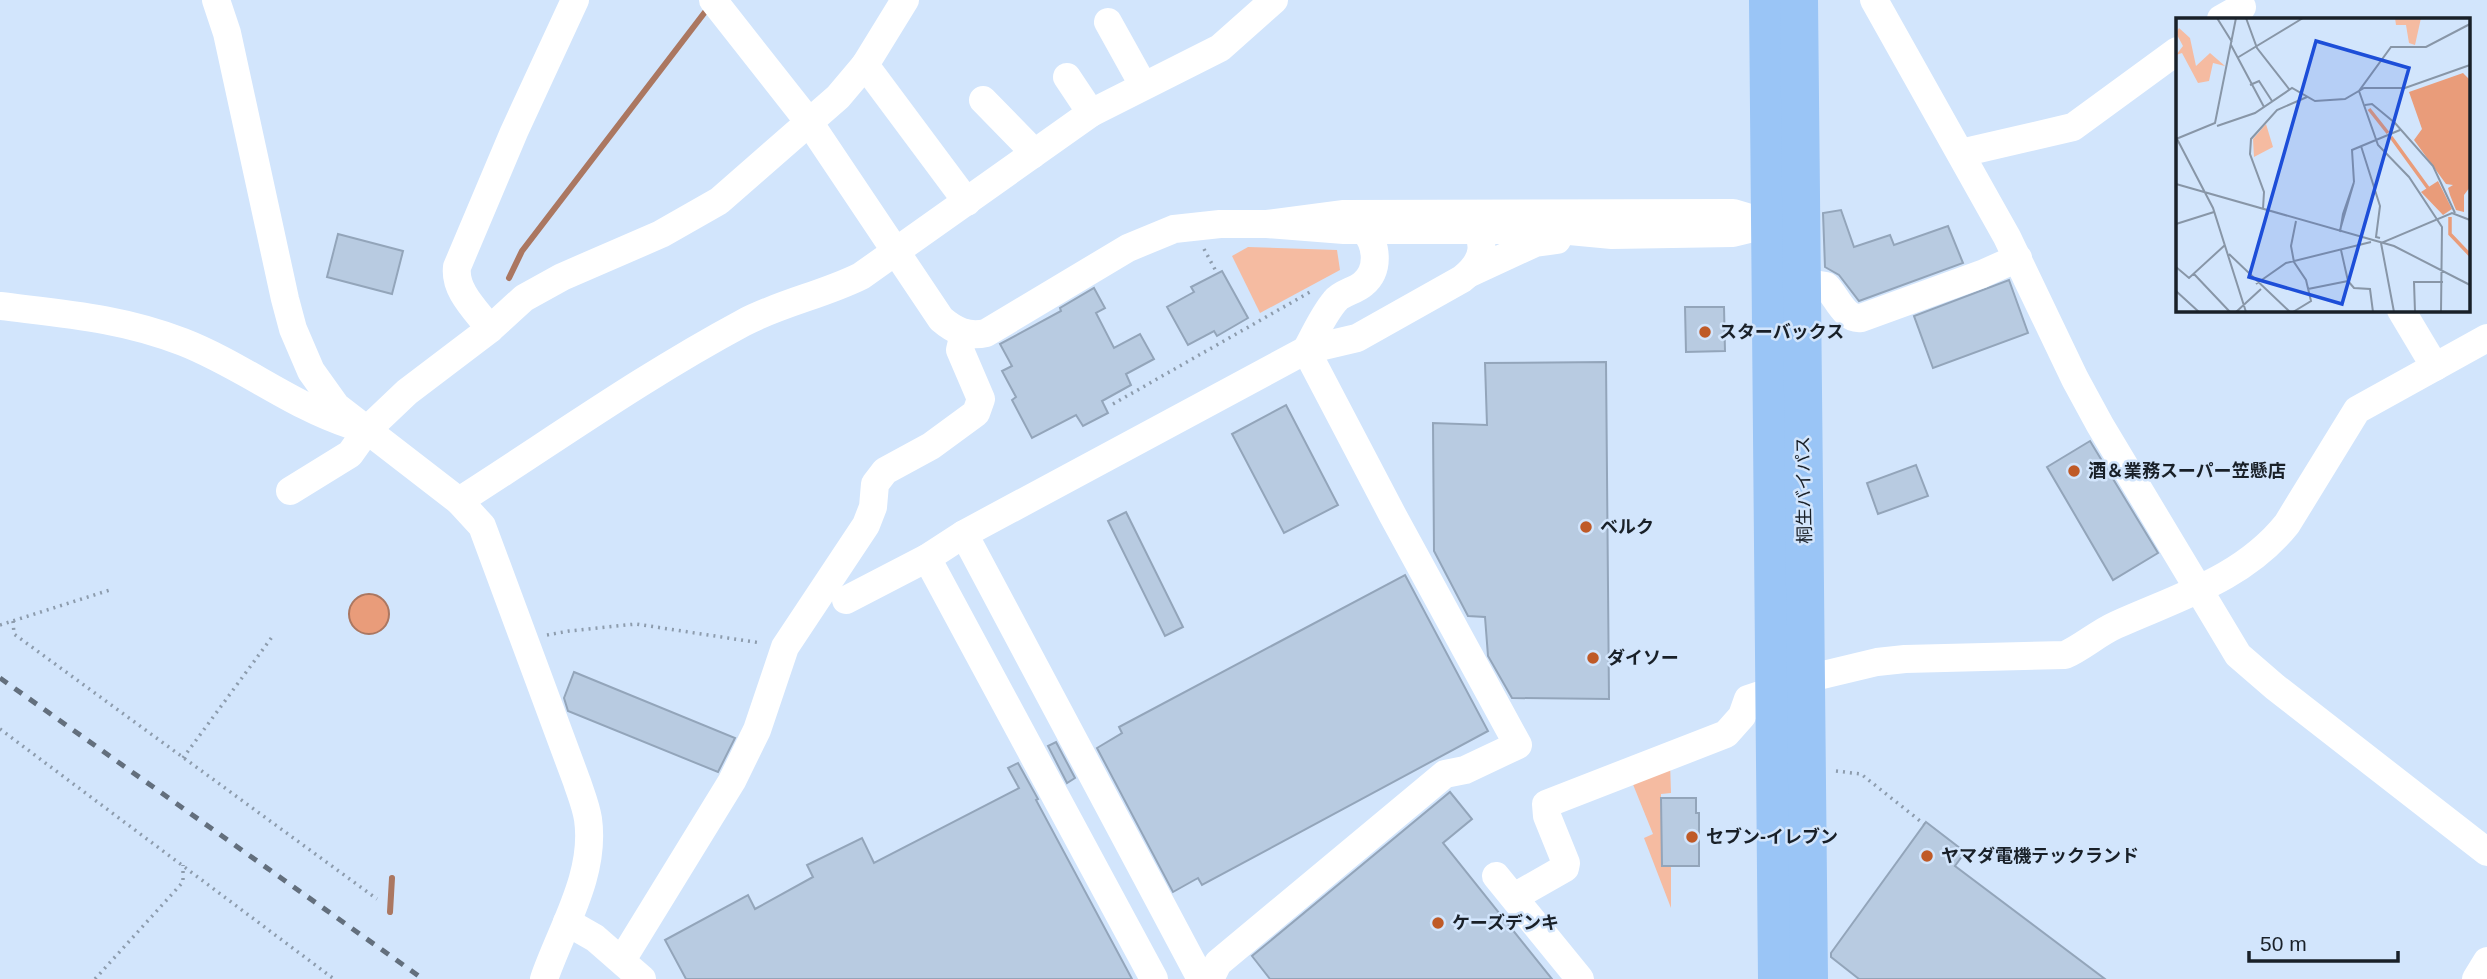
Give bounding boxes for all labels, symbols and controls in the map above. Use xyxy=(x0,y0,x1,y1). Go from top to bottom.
inset map xyxy=(2176,18,2470,312)
place label: スターバックス xyxy=(1719,322,1844,342)
marker: スターバックス xyxy=(1697,324,1713,340)
street label: 桐生バイパス xyxy=(1793,436,1815,544)
place label: 酒＆業務スーパー笠懸店 xyxy=(2088,461,2286,481)
marker: 酒＆業務スーパー笠懸店 xyxy=(2066,463,2082,479)
place label: ベルク xyxy=(1600,517,1654,537)
marker: ベルク xyxy=(1578,519,1594,535)
place label: ダイソー xyxy=(1607,648,1679,668)
marker: ダイソー xyxy=(1585,650,1601,666)
place label: セブン-イレブン xyxy=(1706,827,1838,847)
marker: セブン-イレブン xyxy=(1684,829,1700,845)
place label: ヤマダ電機テックランド xyxy=(1941,846,2139,866)
marker: ヤマダ電機テックランド xyxy=(1919,848,1935,864)
place label: ケーズデンキ xyxy=(1452,913,1559,933)
marker: ケーズデンキ xyxy=(1430,915,1446,931)
scale bar xyxy=(2249,920,2398,964)
text: 50 m xyxy=(2260,932,2307,955)

